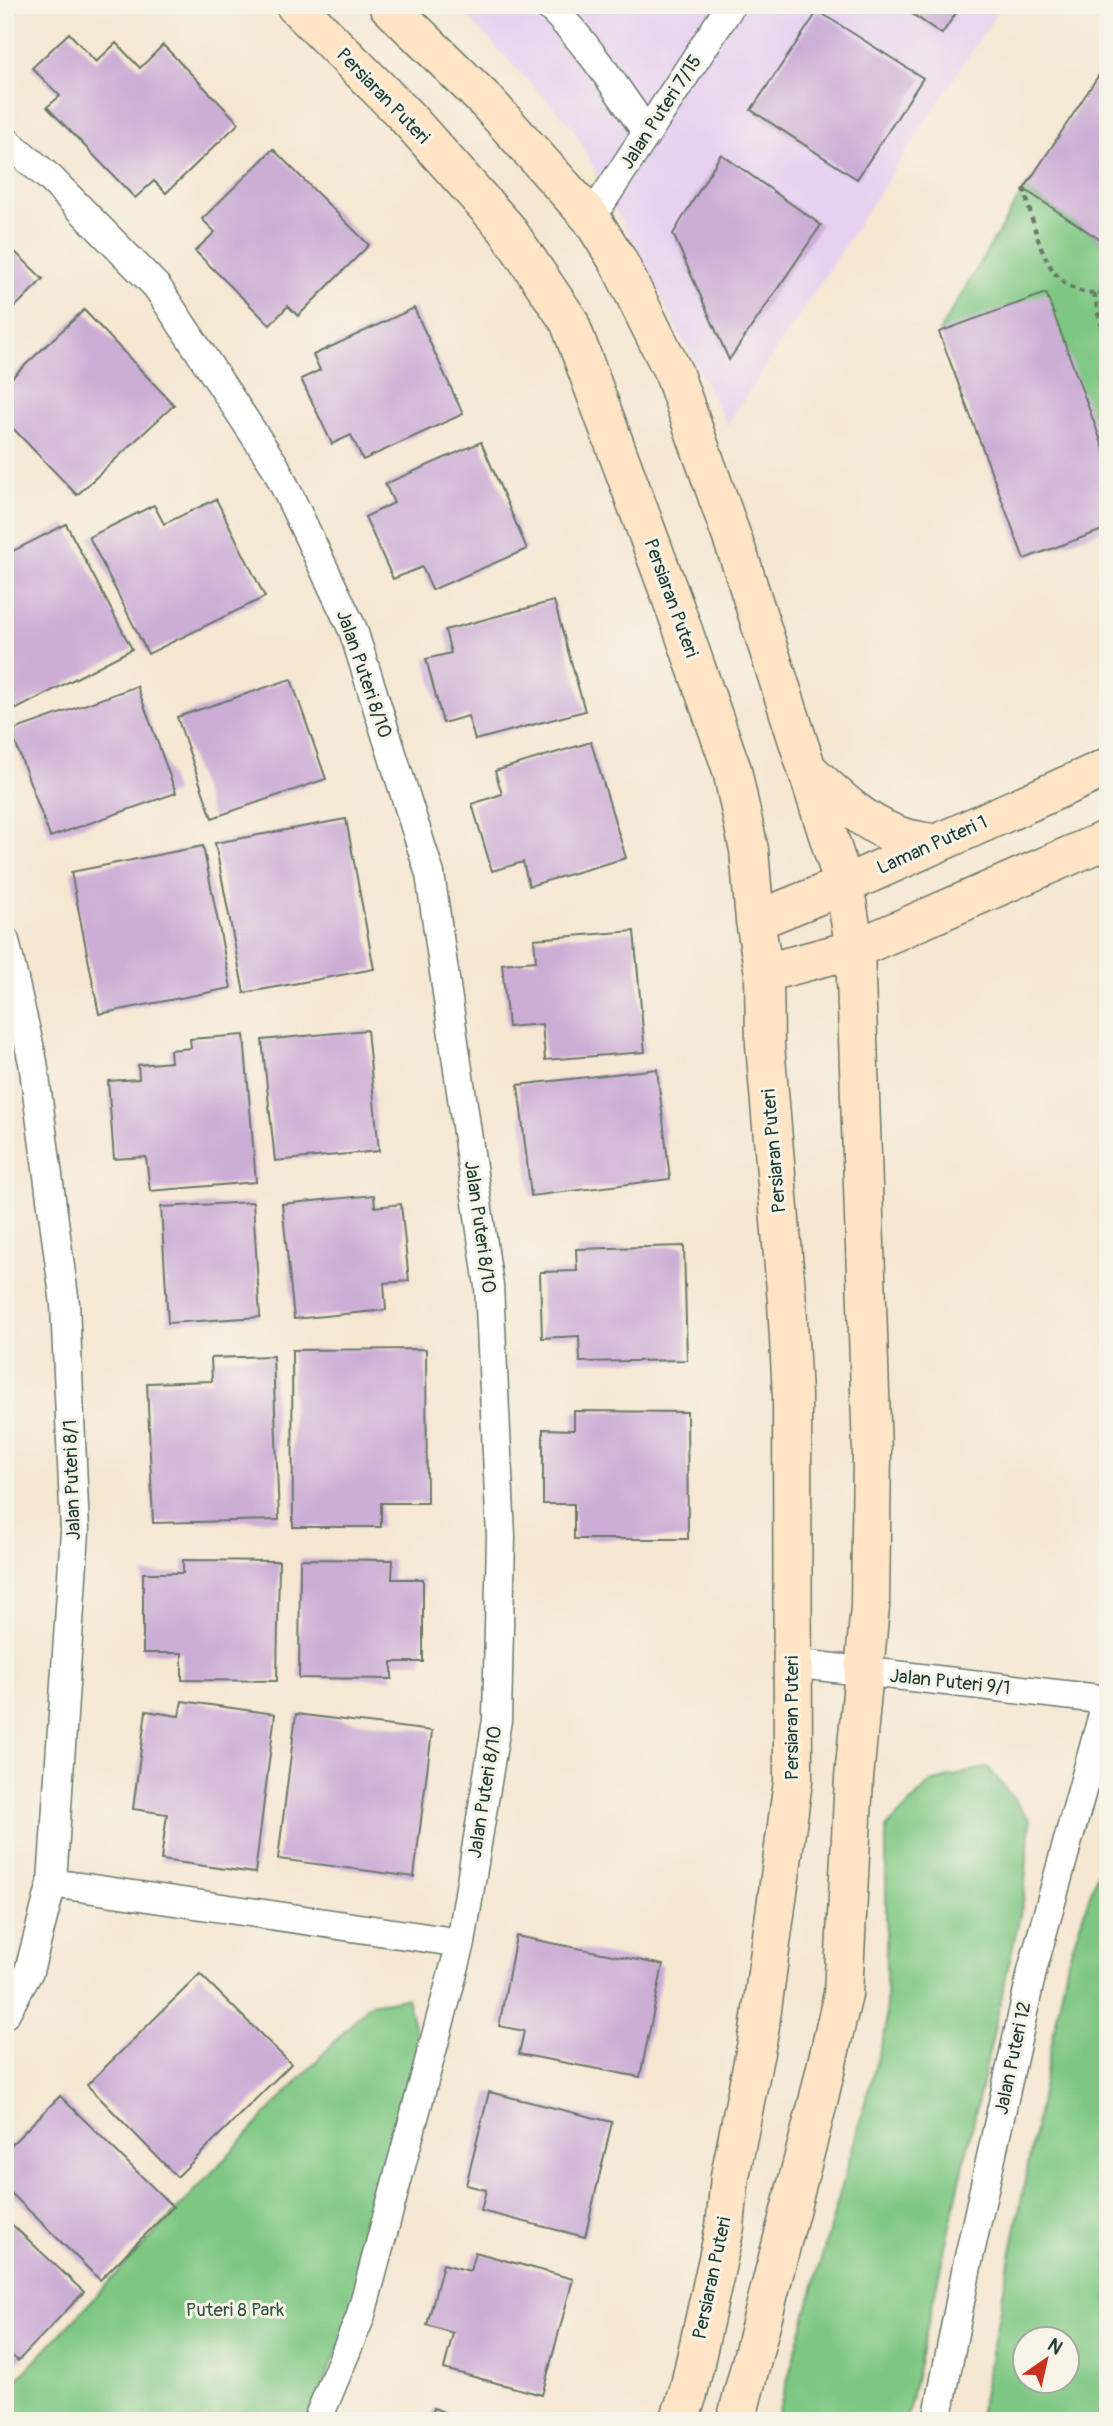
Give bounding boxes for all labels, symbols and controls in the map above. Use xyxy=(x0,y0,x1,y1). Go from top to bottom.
street label: Persiaran Puteri xyxy=(331,43,435,149)
street label: Jalan Puteri 7/15 xyxy=(615,50,707,174)
street label: Persiaran Puteri xyxy=(638,535,704,661)
street label: Jalan Puteri 8/10 xyxy=(331,607,397,741)
street label: Laman Puteri 1 xyxy=(873,810,991,880)
street label: Persiaran Puteri xyxy=(757,1088,791,1214)
street label: Jalan Puteri 8/10 xyxy=(459,1159,501,1295)
street label: Jalan Puteri 8/1 xyxy=(58,1419,86,1541)
street label: Persiaran Puteri xyxy=(780,1656,804,1780)
street label: Jalan Puteri 9/1 xyxy=(889,1664,1011,1700)
street label: Jalan Puteri 8/10 xyxy=(463,1724,507,1860)
street label: Jalan Puteri 12 xyxy=(989,1999,1037,2117)
street label: Persiaran Puteri xyxy=(687,2215,737,2341)
park label: Puteri 8 Park xyxy=(186,2298,284,2322)
north arrow xyxy=(1012,2324,1082,2394)
text: N xyxy=(1043,2333,1067,2360)

